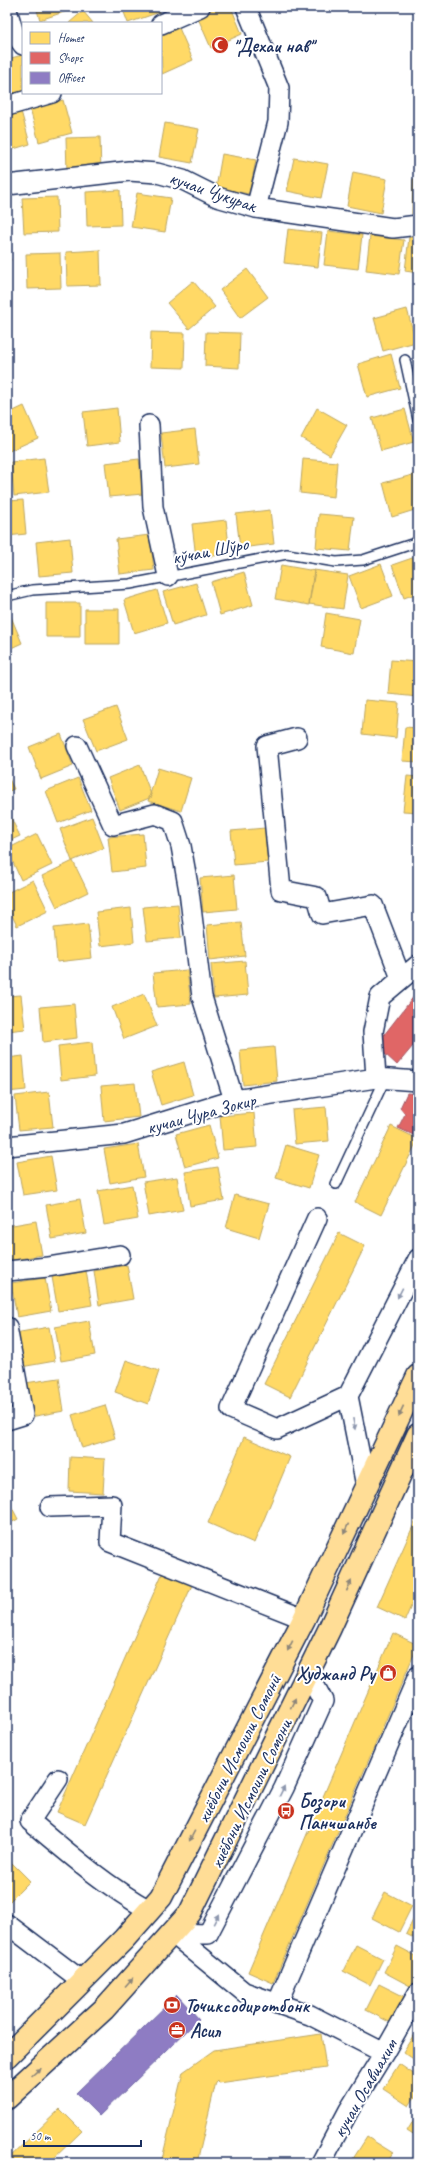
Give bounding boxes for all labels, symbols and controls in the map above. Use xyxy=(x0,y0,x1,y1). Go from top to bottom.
legend xyxy=(22,22,162,94)
text: Homes xyxy=(58,30,85,46)
place label: "Дехаи нав" xyxy=(233,34,318,58)
mosque icon: "Дехаи нав" xyxy=(210,35,230,55)
text: Shops xyxy=(58,50,83,66)
text: Offices xyxy=(58,70,85,86)
street label: кучаи Чукурак xyxy=(166,166,261,219)
street label: кўчаи Шўро xyxy=(170,532,252,570)
street label: кучаи Чура Зокир xyxy=(144,1087,260,1140)
one-way arrow xyxy=(397,1288,404,1299)
one-way arrow xyxy=(398,1405,404,1417)
one-way arrow xyxy=(351,1418,357,1431)
one-way arrow xyxy=(343,1523,349,1534)
one-way arrow xyxy=(346,1580,352,1591)
one-way arrow xyxy=(287,1640,293,1652)
place label: Худжанд Ру xyxy=(296,1662,378,1686)
shop icon: Худжанд Ру xyxy=(378,1663,398,1683)
street label: хиёбони Исмоили Сомонӣ xyxy=(191,1669,287,1827)
one-way arrow xyxy=(290,1697,297,1709)
street label: хиёбони Исмоили Сомони xyxy=(204,1713,298,1872)
one-way arrow xyxy=(279,1786,285,1797)
place label: Бозори Панчшанбе xyxy=(299,1789,378,1835)
bus stop icon: Бозори Панчшанбе xyxy=(276,1801,296,1821)
one-way arrow xyxy=(189,1831,196,1842)
one-way arrow xyxy=(213,1913,219,1925)
one-way arrow xyxy=(124,1977,133,1986)
place label: Точиксодиротбонк xyxy=(185,1994,311,2018)
bank icon: Точиксодиротбонк xyxy=(162,1995,182,2015)
place label: Асил xyxy=(190,2019,222,2043)
office icon: Асил xyxy=(167,2020,187,2040)
street label: кучаи Осавиахим xyxy=(327,2034,403,2142)
one-way arrow xyxy=(31,2067,41,2077)
scale bar xyxy=(24,2122,141,2148)
text: 50 m xyxy=(30,2128,52,2144)

